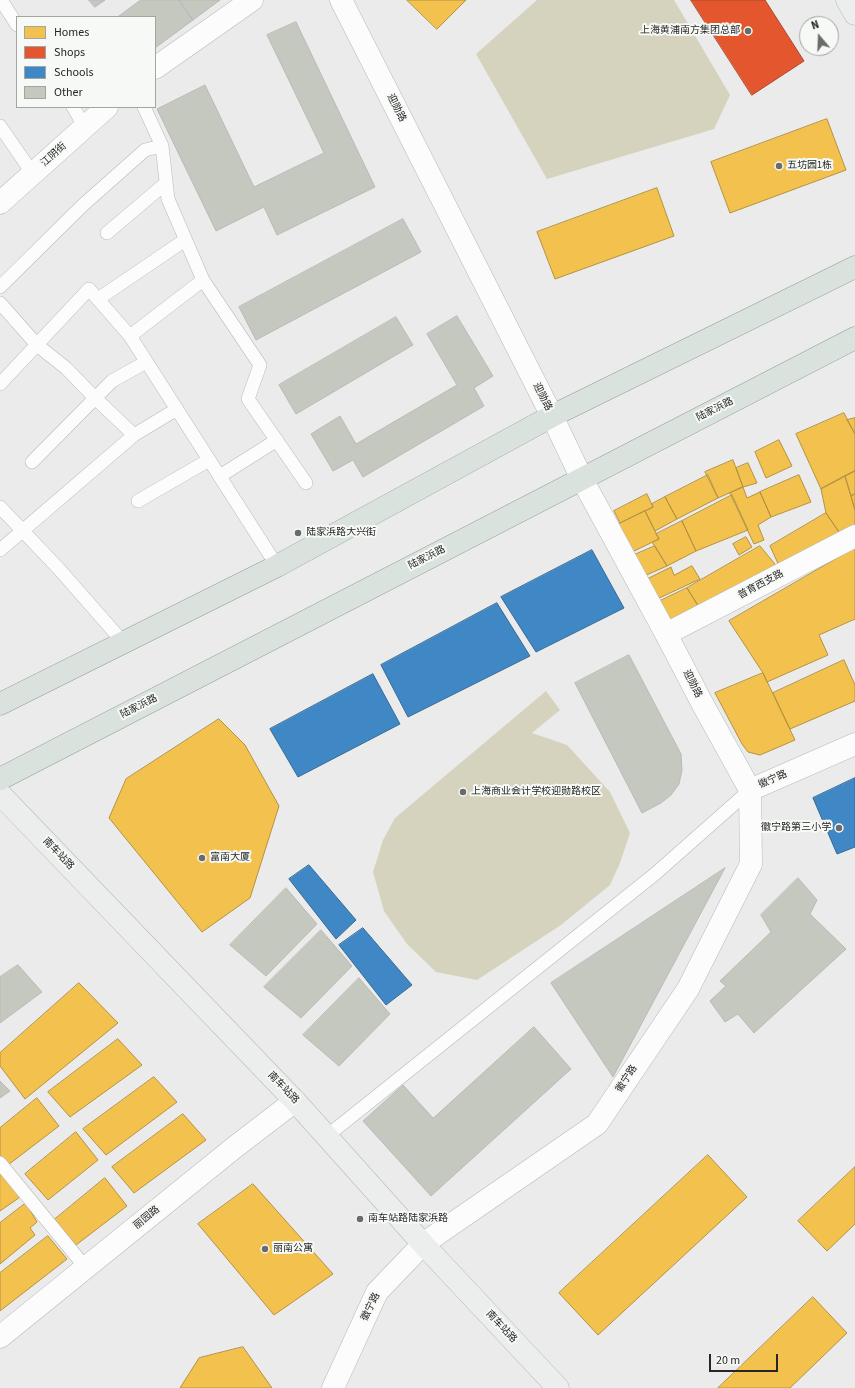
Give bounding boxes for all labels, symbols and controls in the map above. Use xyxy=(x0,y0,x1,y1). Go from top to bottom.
legend xyxy=(16,16,156,108)
north arrow xyxy=(799,16,839,56)
text: N xyxy=(809,17,821,33)
text: Homes xyxy=(54,24,89,41)
place label: 上海黄浦南方集团总部 xyxy=(640,25,740,37)
marker: 上海黄浦南方集团总部 xyxy=(743,26,753,36)
text: Shops xyxy=(54,44,85,61)
text: Schools xyxy=(54,64,94,81)
text: Other xyxy=(54,84,83,101)
street label: 迎勋路 xyxy=(384,92,408,124)
street label: 江阴街 xyxy=(39,141,69,169)
place label: 五坊园1栋 xyxy=(787,160,832,172)
marker: 五坊园1栋 xyxy=(774,161,784,171)
street label: 迎勋路 xyxy=(530,381,554,413)
street label: 陆家浜路 xyxy=(694,396,736,424)
place label: 陆家浜路大兴街 xyxy=(306,527,376,539)
marker: 陆家浜路大兴街 xyxy=(293,528,303,538)
street label: 陆家浜路 xyxy=(406,544,448,572)
street label: 普育西支路 xyxy=(736,568,786,602)
street label: 迎勋路 xyxy=(680,668,704,700)
street label: 陆家浜路 xyxy=(118,693,160,721)
street label: 徽宁路 xyxy=(757,768,789,792)
place label: 上海商业会计学校迎勋路校区 xyxy=(471,786,601,798)
marker: 上海商业会计学校迎勋路校区 xyxy=(458,787,468,797)
place label: 徽宁路第三小学 xyxy=(761,822,831,834)
marker: 徽宁路第三小学 xyxy=(834,823,844,833)
street label: 南车站路 xyxy=(40,835,76,873)
place label: 富南大厦 xyxy=(210,852,250,864)
marker: 富南大厦 xyxy=(197,853,207,863)
street label: 徽宁路 xyxy=(614,1063,640,1095)
street label: 南车站路 xyxy=(265,1069,301,1107)
street label: 丽园路 xyxy=(132,1204,162,1232)
place label: 南车站路陆家浜路 xyxy=(368,1213,448,1225)
marker: 南车站路陆家浜路 xyxy=(355,1214,365,1224)
place label: 丽南公寓 xyxy=(273,1243,313,1255)
marker: 丽南公寓 xyxy=(260,1244,270,1254)
street label: 徽宁路 xyxy=(359,1291,383,1323)
street label: 南车站路 xyxy=(483,1308,519,1346)
scale bar xyxy=(711,1346,780,1372)
text: 20 m xyxy=(716,1352,740,1369)

